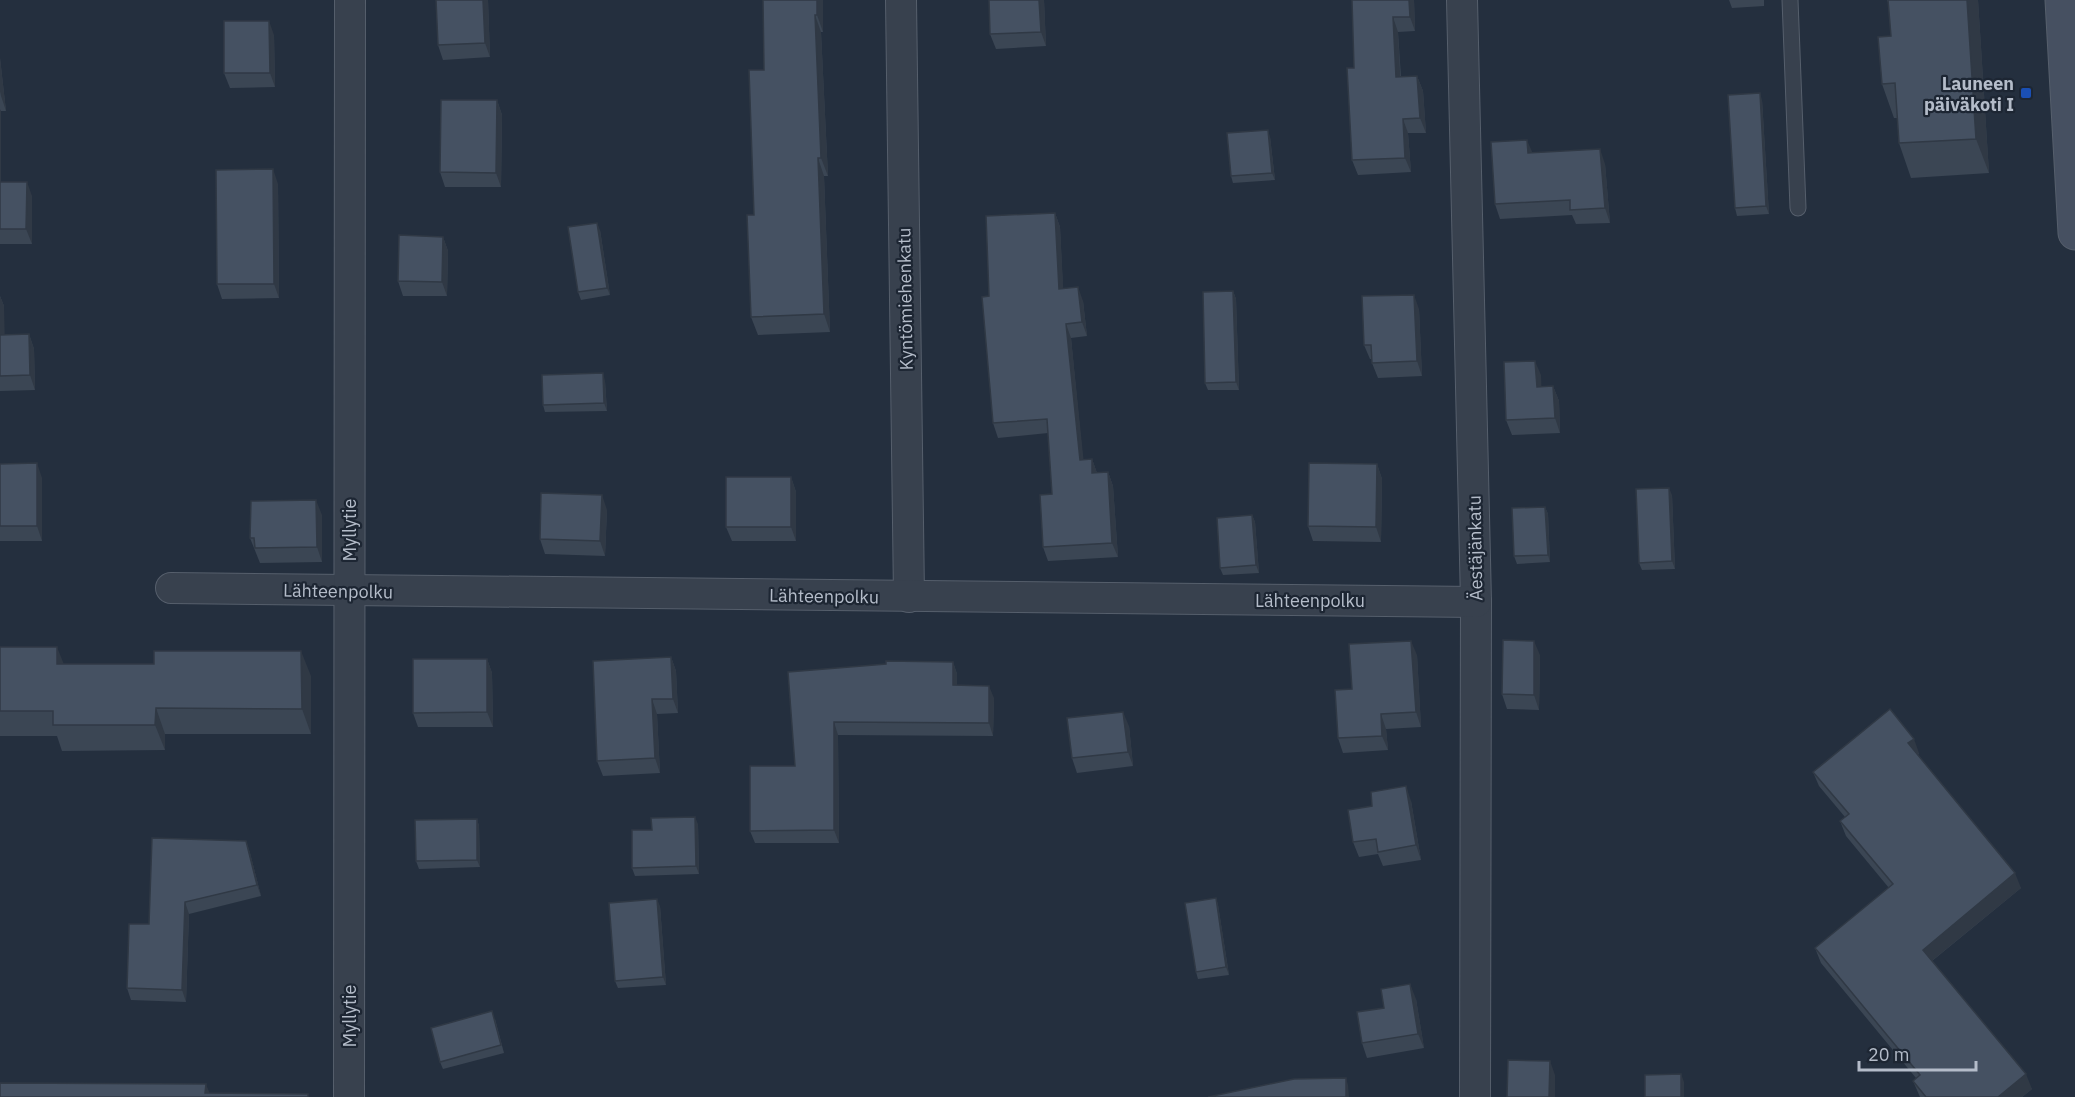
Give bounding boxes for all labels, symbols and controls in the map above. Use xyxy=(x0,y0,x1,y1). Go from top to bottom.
place label: Launeen päiväkoti I xyxy=(1924,72,2014,116)
marker: Launeen päiväkoti I xyxy=(2019,86,2033,100)
street label: Kyntömiehenkatu xyxy=(892,227,918,371)
street label: Äestäjänkatu xyxy=(1463,495,1487,601)
street label: Myllytie xyxy=(338,498,361,561)
street label: Lähteenpolku xyxy=(283,579,393,603)
street label: Lähteenpolku xyxy=(769,584,879,608)
street label: Lähteenpolku xyxy=(1255,589,1365,612)
street label: Myllytie xyxy=(338,984,361,1047)
scale bar xyxy=(1859,1034,1976,1072)
text: 20 m xyxy=(1868,1043,1910,1066)

